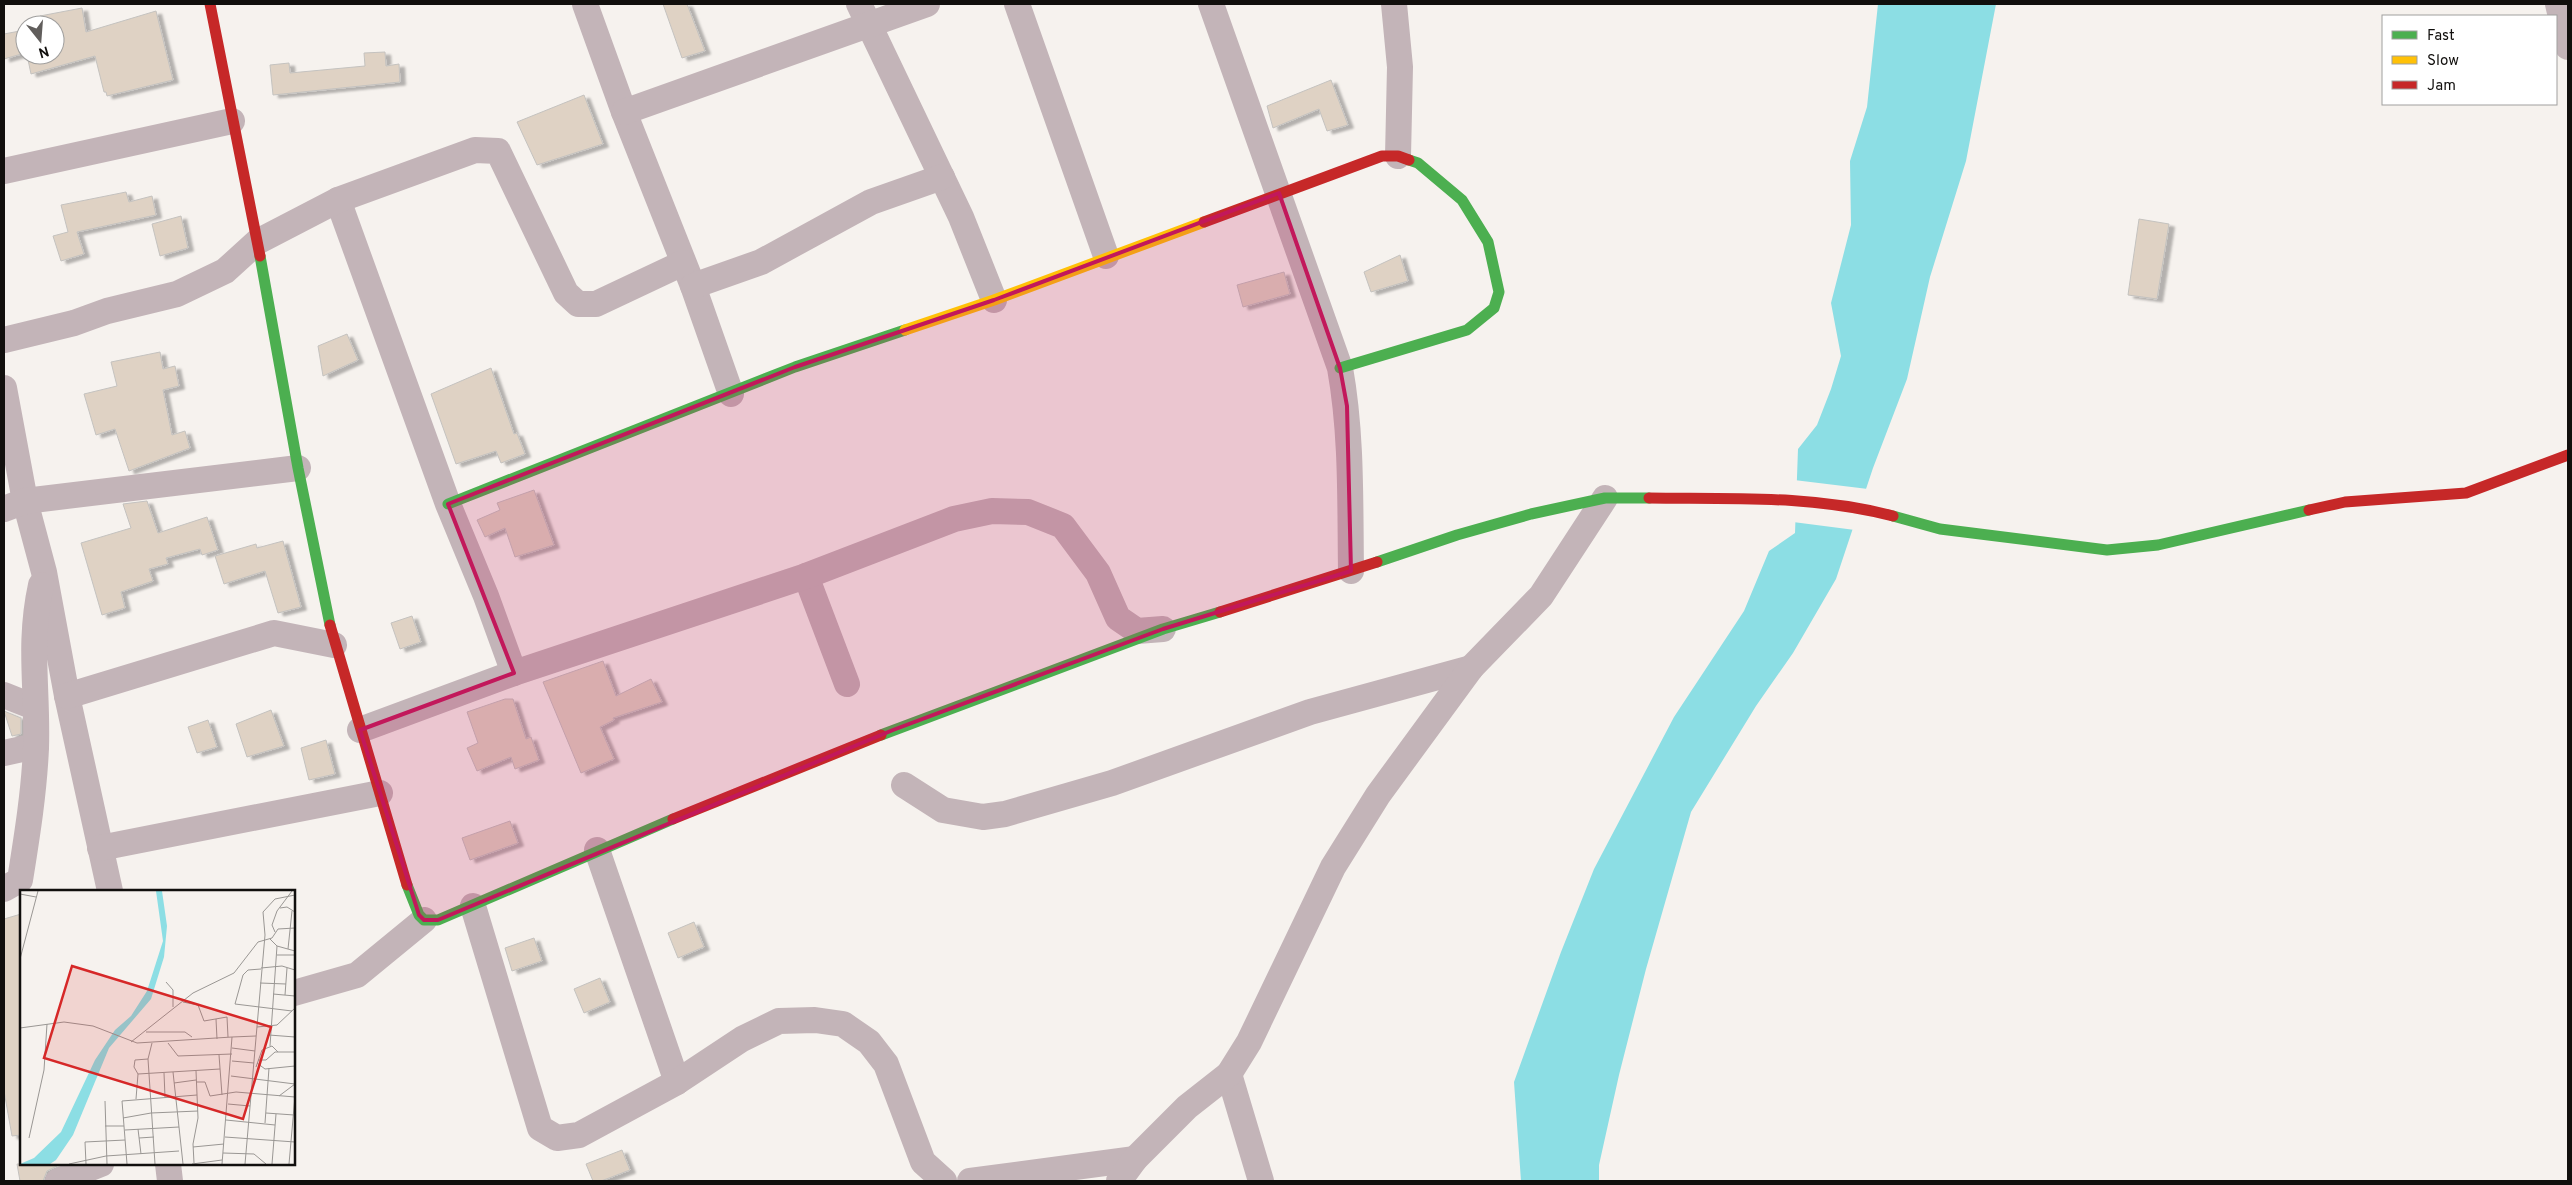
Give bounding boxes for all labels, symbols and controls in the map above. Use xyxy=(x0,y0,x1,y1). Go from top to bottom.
north arrow xyxy=(15,15,65,65)
legend xyxy=(2382,15,2557,105)
text: Fast xyxy=(2427,27,2455,46)
text: N xyxy=(36,41,51,61)
text: Slow xyxy=(2427,52,2459,71)
text: Jam xyxy=(2427,77,2456,96)
inset map xyxy=(20,890,295,1165)

